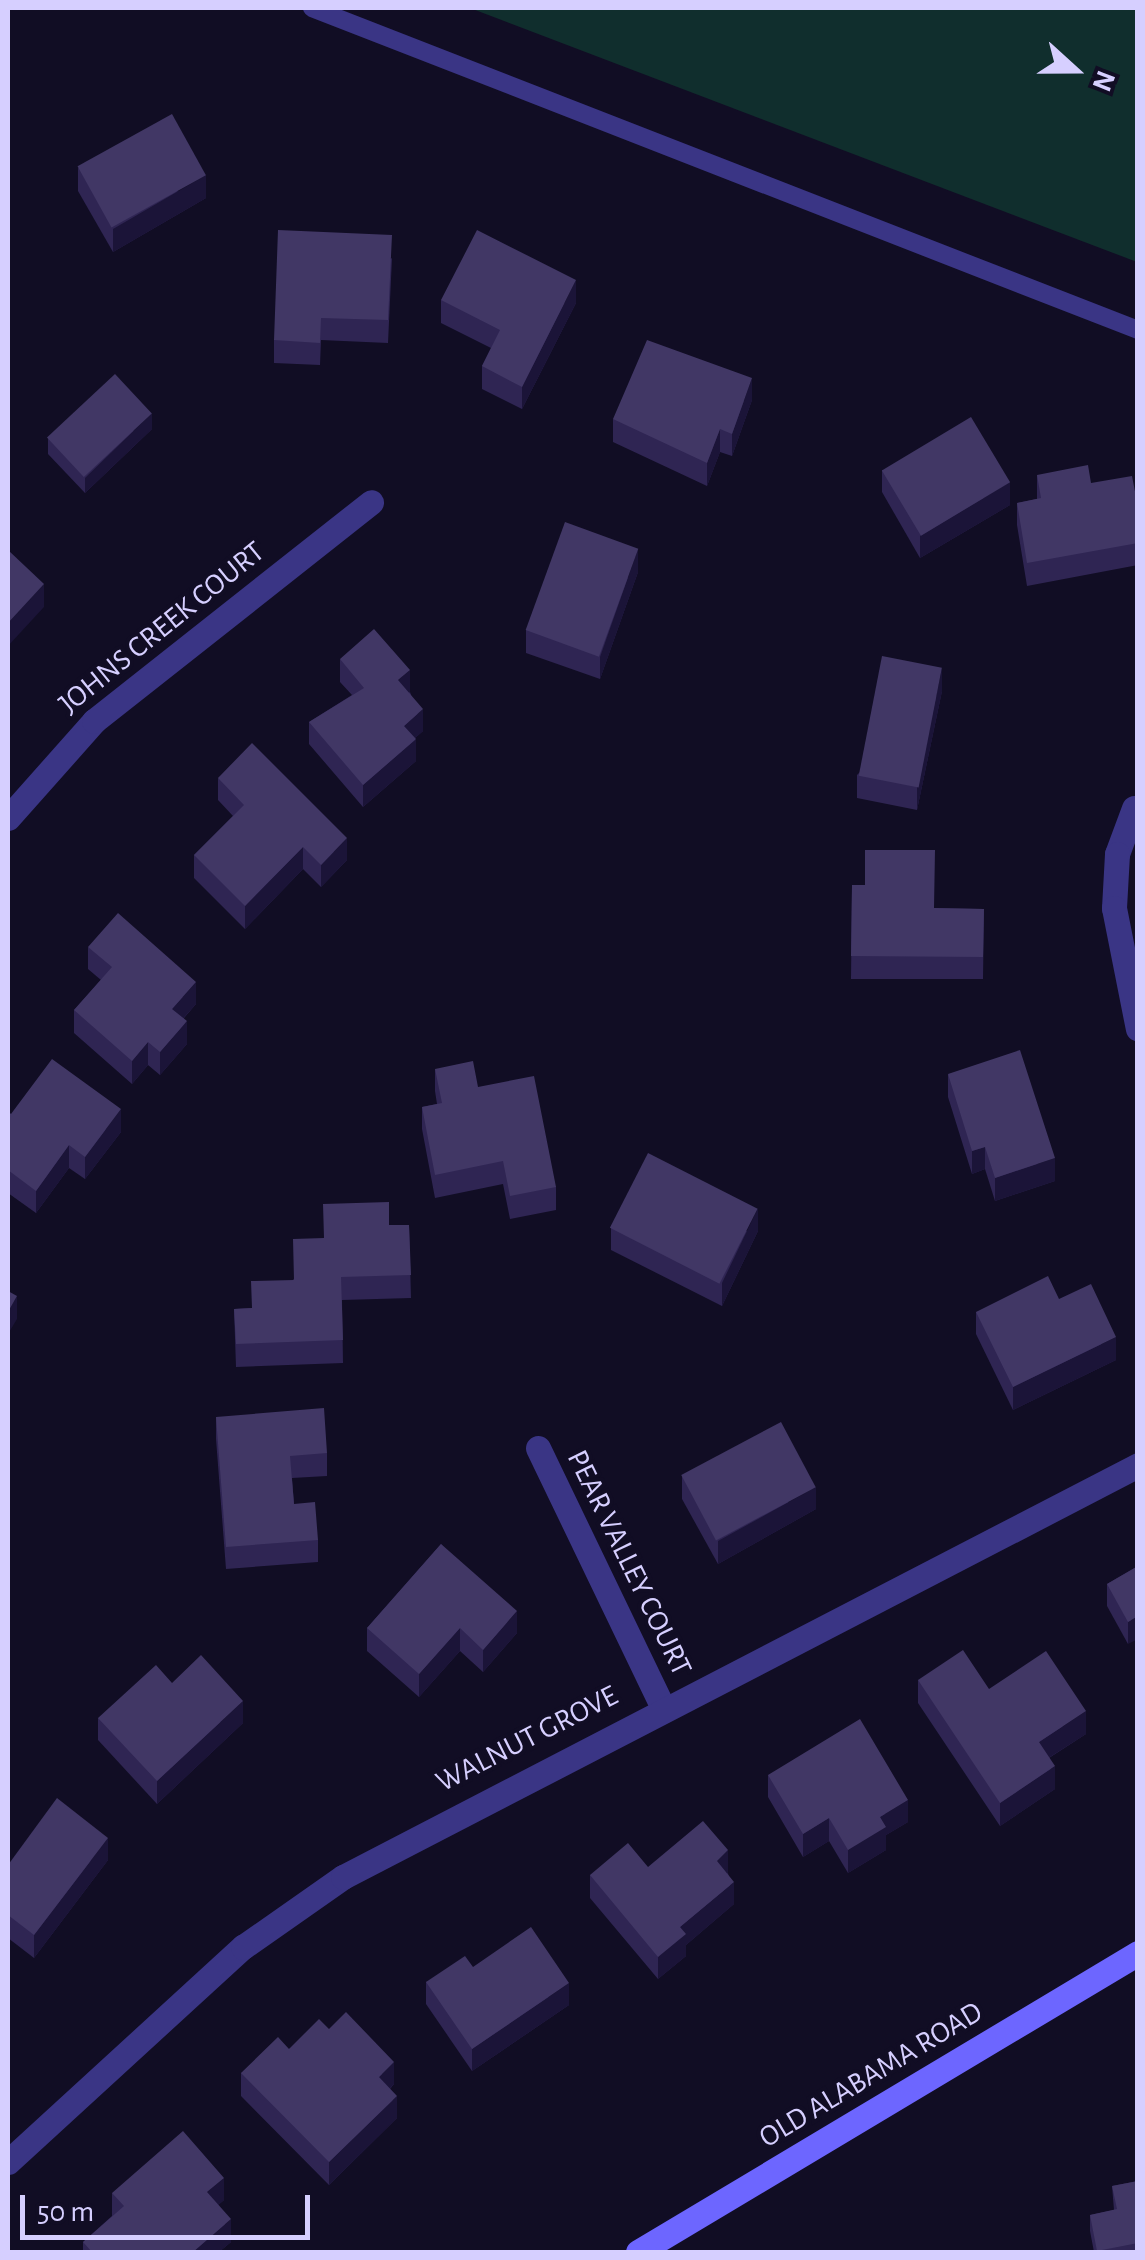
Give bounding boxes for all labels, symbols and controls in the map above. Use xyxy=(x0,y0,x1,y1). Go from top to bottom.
north arrow xyxy=(1025,20,1125,120)
text: N xyxy=(1086,67,1120,95)
street label: JOHNS CREEK COURT xyxy=(52,534,272,722)
street label: PEAR VALLEY COURT xyxy=(559,1444,699,1682)
street label: WALNUT GROVE xyxy=(430,1678,624,1800)
street label: OLD ALABAMA ROAD xyxy=(753,1994,989,2156)
scale bar xyxy=(25,2175,315,2237)
text: 50 m xyxy=(37,2197,94,2227)

